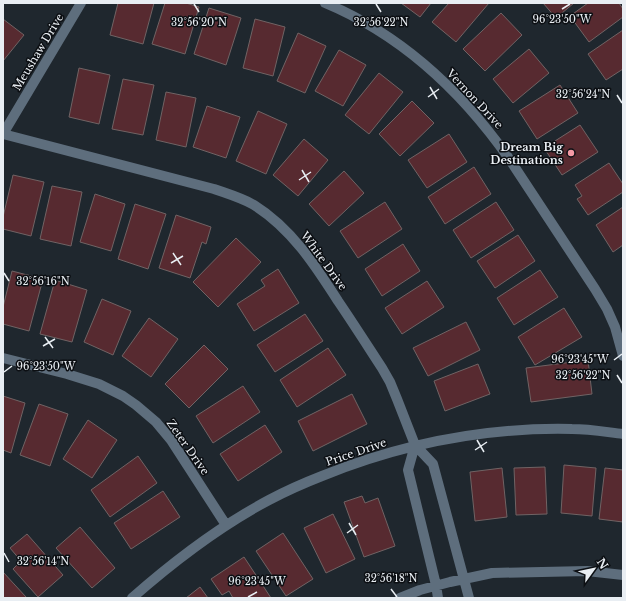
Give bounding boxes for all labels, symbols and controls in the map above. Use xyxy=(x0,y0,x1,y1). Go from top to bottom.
street label: Meushaw Drive xyxy=(9,11,67,93)
text: 96°23'50"W xyxy=(533,13,592,26)
text: 32°56'20"N xyxy=(171,16,227,29)
text: 32°56'22"N xyxy=(354,16,408,29)
street label: Vernon Drive xyxy=(443,66,506,132)
text: 32°56'24"N xyxy=(556,88,610,101)
place label: Dream Big Destinations xyxy=(490,140,563,167)
marker: Dream Big Destinations xyxy=(566,148,576,158)
street label: White Drive xyxy=(297,228,350,293)
text: 32°56'16"N xyxy=(16,275,70,288)
text: 96°23'45"W xyxy=(551,353,609,366)
text: 96°23'50"W xyxy=(17,360,76,373)
text: 32°56'22"N xyxy=(556,369,610,382)
street label: Zeter Drive xyxy=(164,416,212,478)
street label: Price Drive xyxy=(324,435,388,469)
north arrow xyxy=(574,549,614,589)
text: 32°56'14"N xyxy=(17,555,69,568)
text: N xyxy=(594,555,611,572)
text: 32°56'18"N xyxy=(364,572,418,585)
text: 96°23'45"W xyxy=(228,575,286,588)

